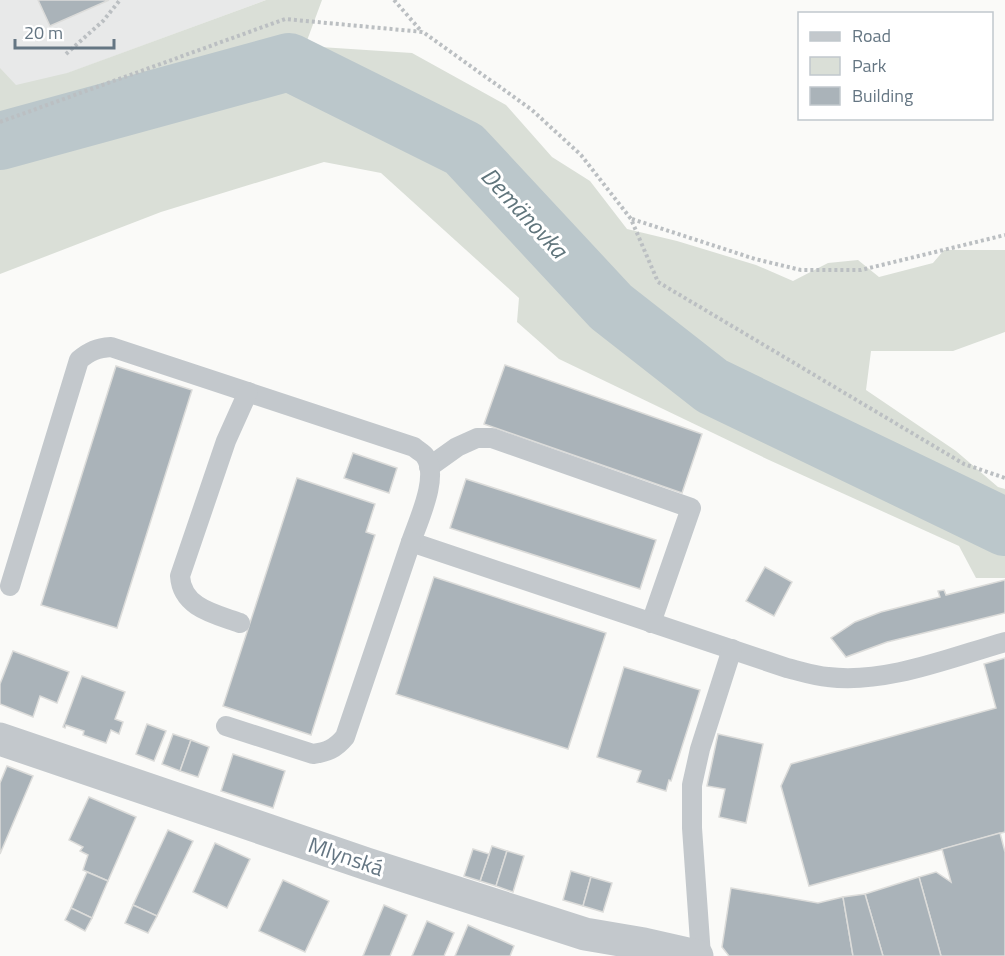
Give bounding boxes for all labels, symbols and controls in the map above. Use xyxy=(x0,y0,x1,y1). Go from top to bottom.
scale bar xyxy=(15,12,114,50)
legend xyxy=(798,12,993,120)
text: 20 m xyxy=(24,19,63,46)
text: Road xyxy=(852,22,891,49)
text: Park xyxy=(852,52,887,79)
text: Building xyxy=(852,82,913,109)
water label: Demänovka xyxy=(473,159,578,267)
street label: Mlynská xyxy=(304,827,388,885)

